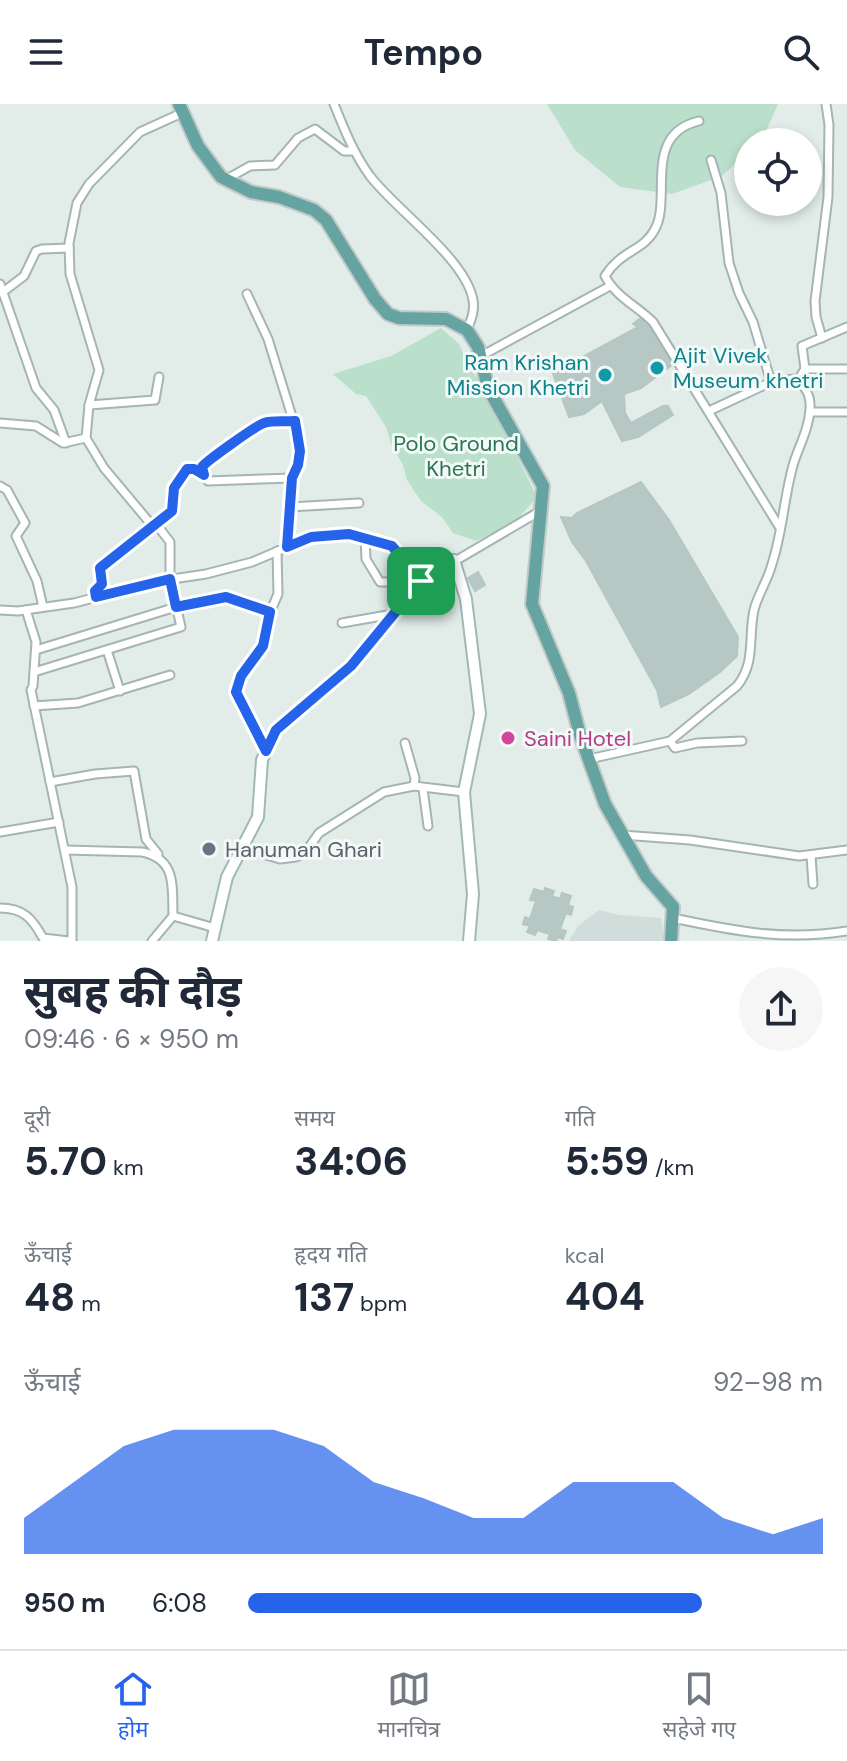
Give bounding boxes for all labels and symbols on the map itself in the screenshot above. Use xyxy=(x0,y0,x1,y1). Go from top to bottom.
place label: Ajit Vivek Museum khetri xyxy=(673,341,824,395)
place label: Ram Krishan Mission Khetri xyxy=(447,348,589,402)
marker: Ajit Vivek Museum khetri xyxy=(648,359,666,377)
marker: Ram Krishan Mission Khetri xyxy=(596,366,614,384)
park label: Polo Ground Khetri xyxy=(393,429,519,483)
pin xyxy=(387,547,455,615)
place label: Saini Hotel xyxy=(524,724,631,753)
marker: Saini Hotel xyxy=(499,729,517,747)
place label: Hanuman Ghari xyxy=(225,835,382,864)
marker: Hanuman Ghari xyxy=(200,840,218,858)

